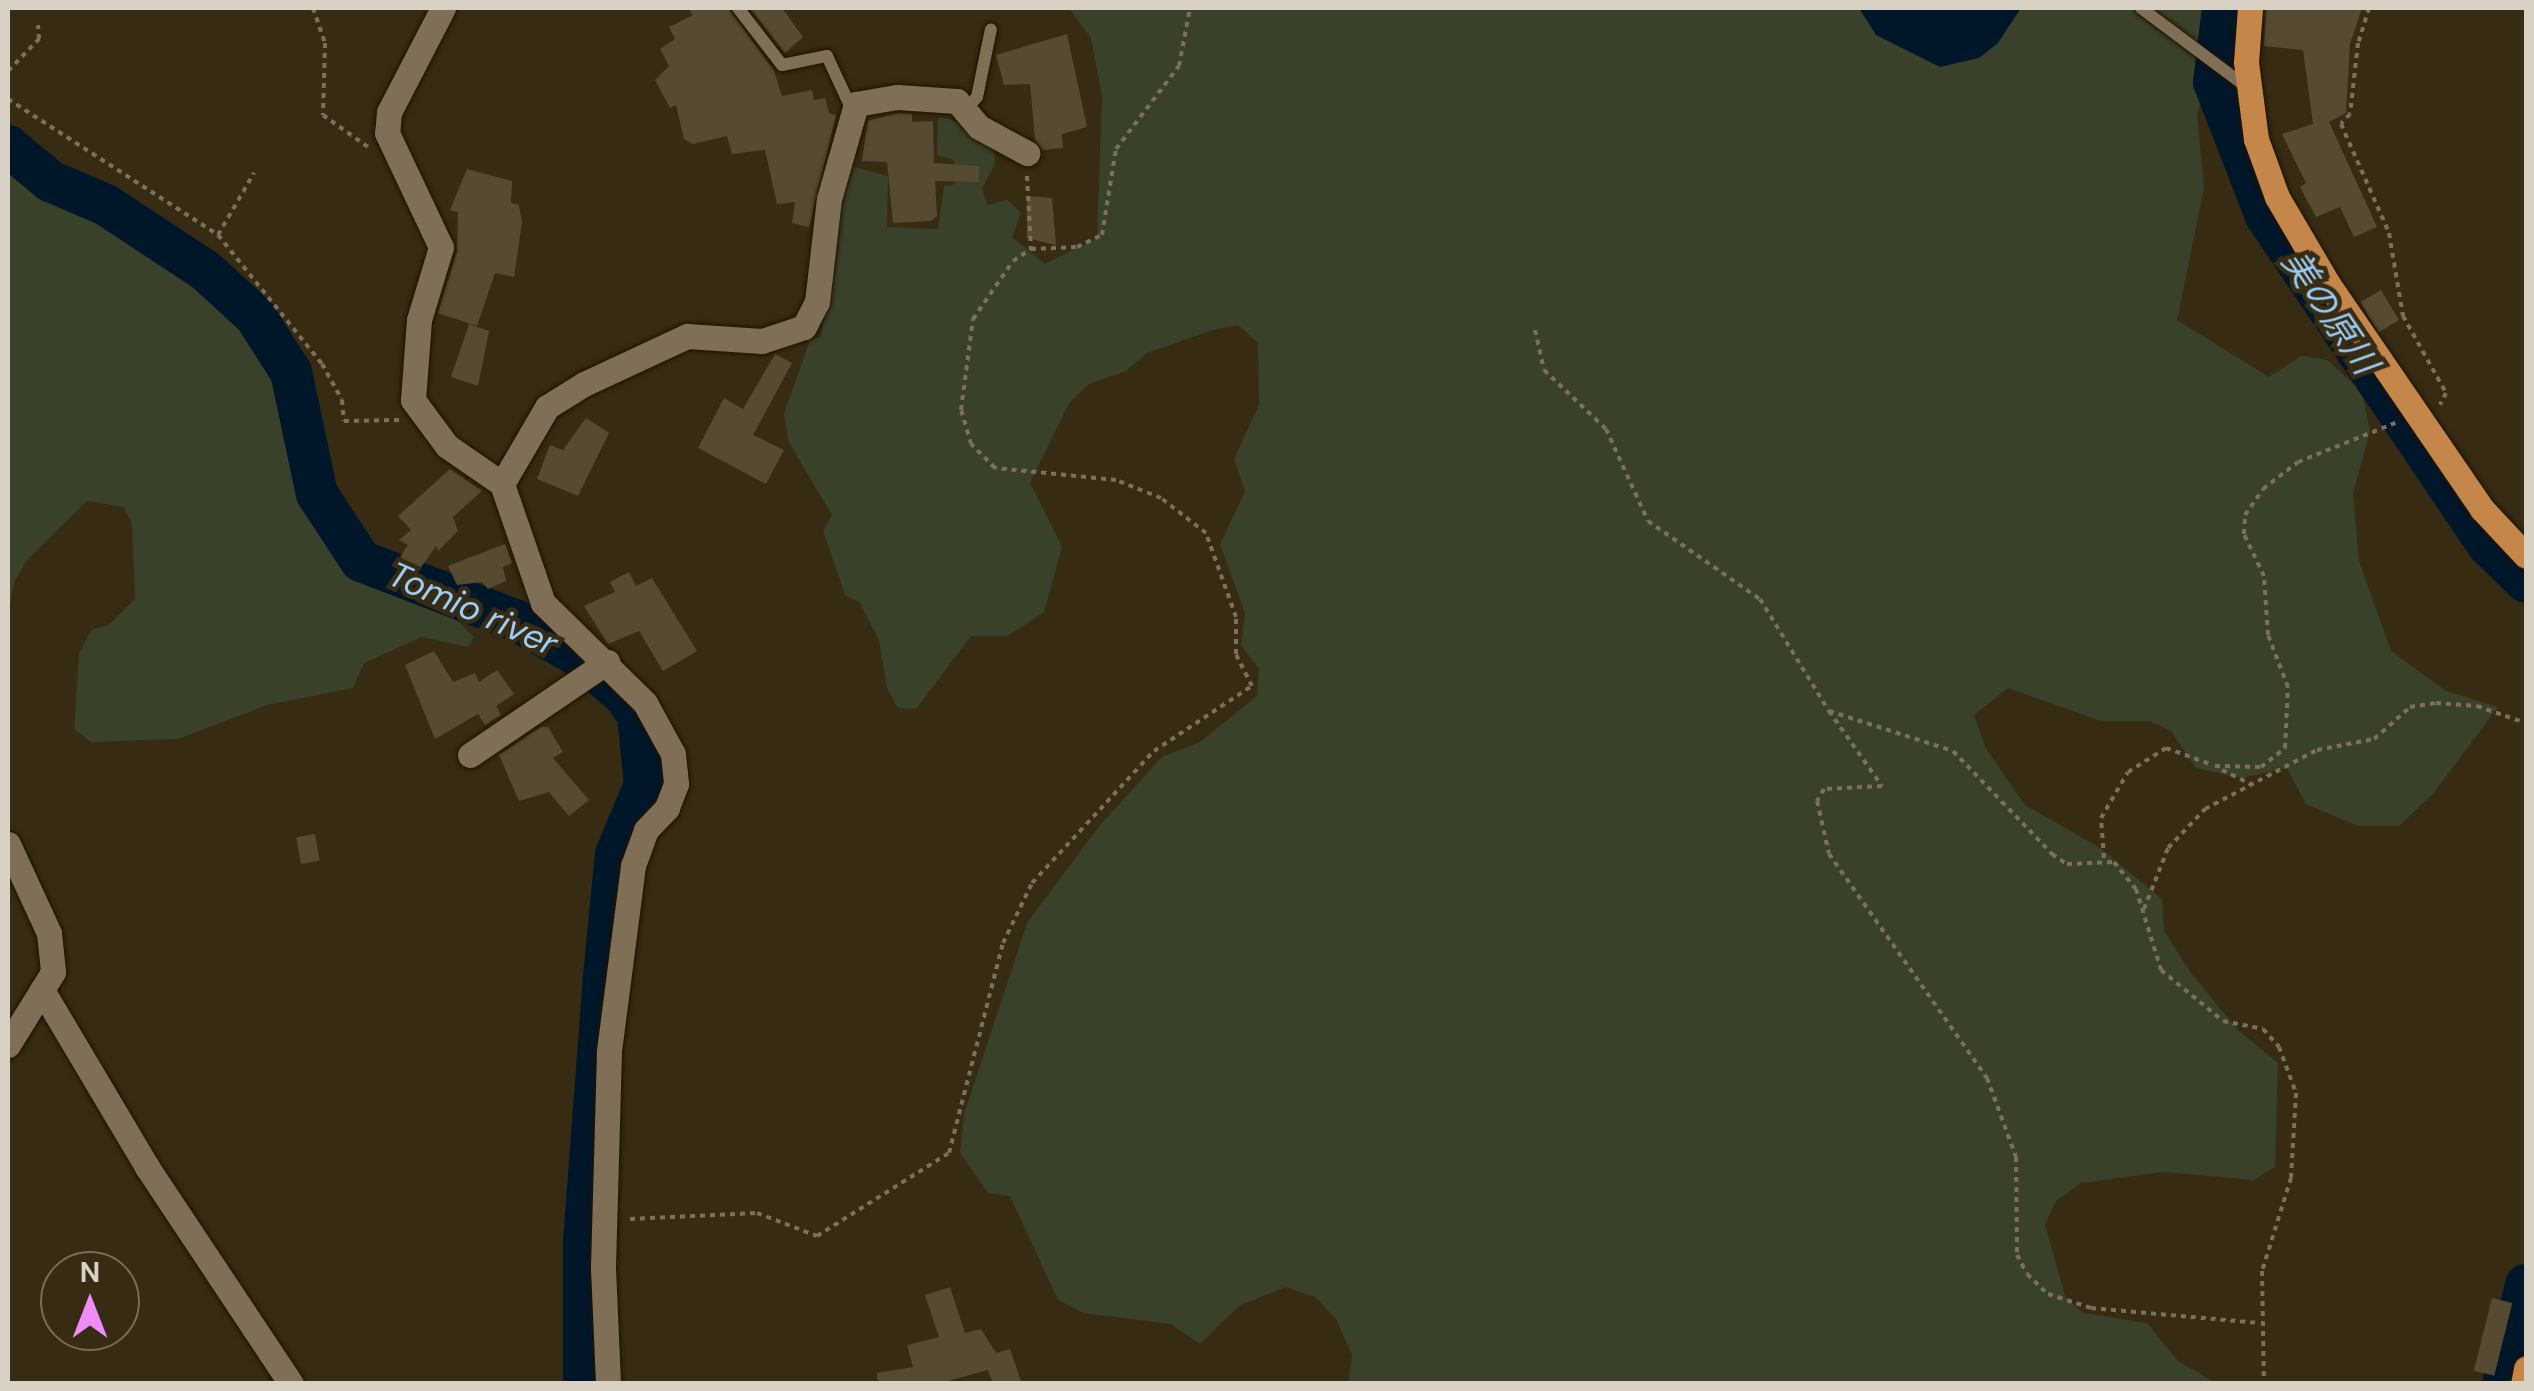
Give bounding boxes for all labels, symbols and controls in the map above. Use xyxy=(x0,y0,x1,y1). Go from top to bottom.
water label: 美の原川 xyxy=(2273,242,2387,382)
water label: Tomio river xyxy=(382,553,564,665)
north arrow xyxy=(40,1251,140,1351)
text: N xyxy=(80,1254,100,1291)

